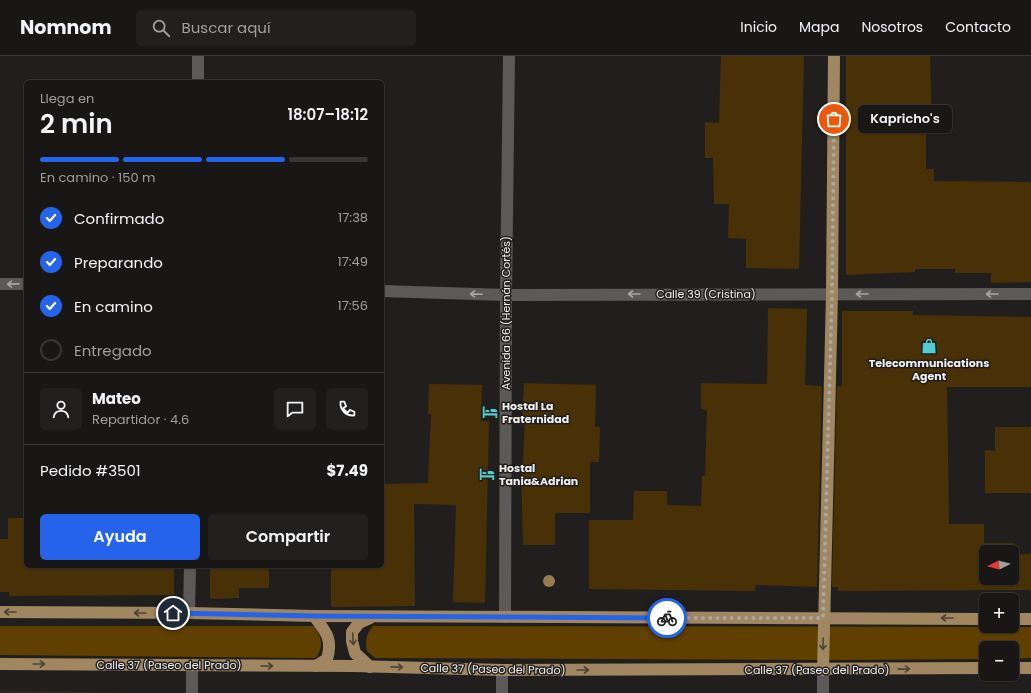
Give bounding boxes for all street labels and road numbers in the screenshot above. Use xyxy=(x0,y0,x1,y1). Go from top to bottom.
street label: Avenida 66 (Hernán Cortés) xyxy=(498,236,514,390)
street label: Calle 39 (Cristina) xyxy=(656,286,756,302)
street label: Calle 37 (Paseo del Prado) xyxy=(96,657,242,673)
street label: Calle 37 (Paseo del Prado) xyxy=(420,660,566,678)
street label: Calle 37 (Paseo del Prado) xyxy=(744,662,890,678)

